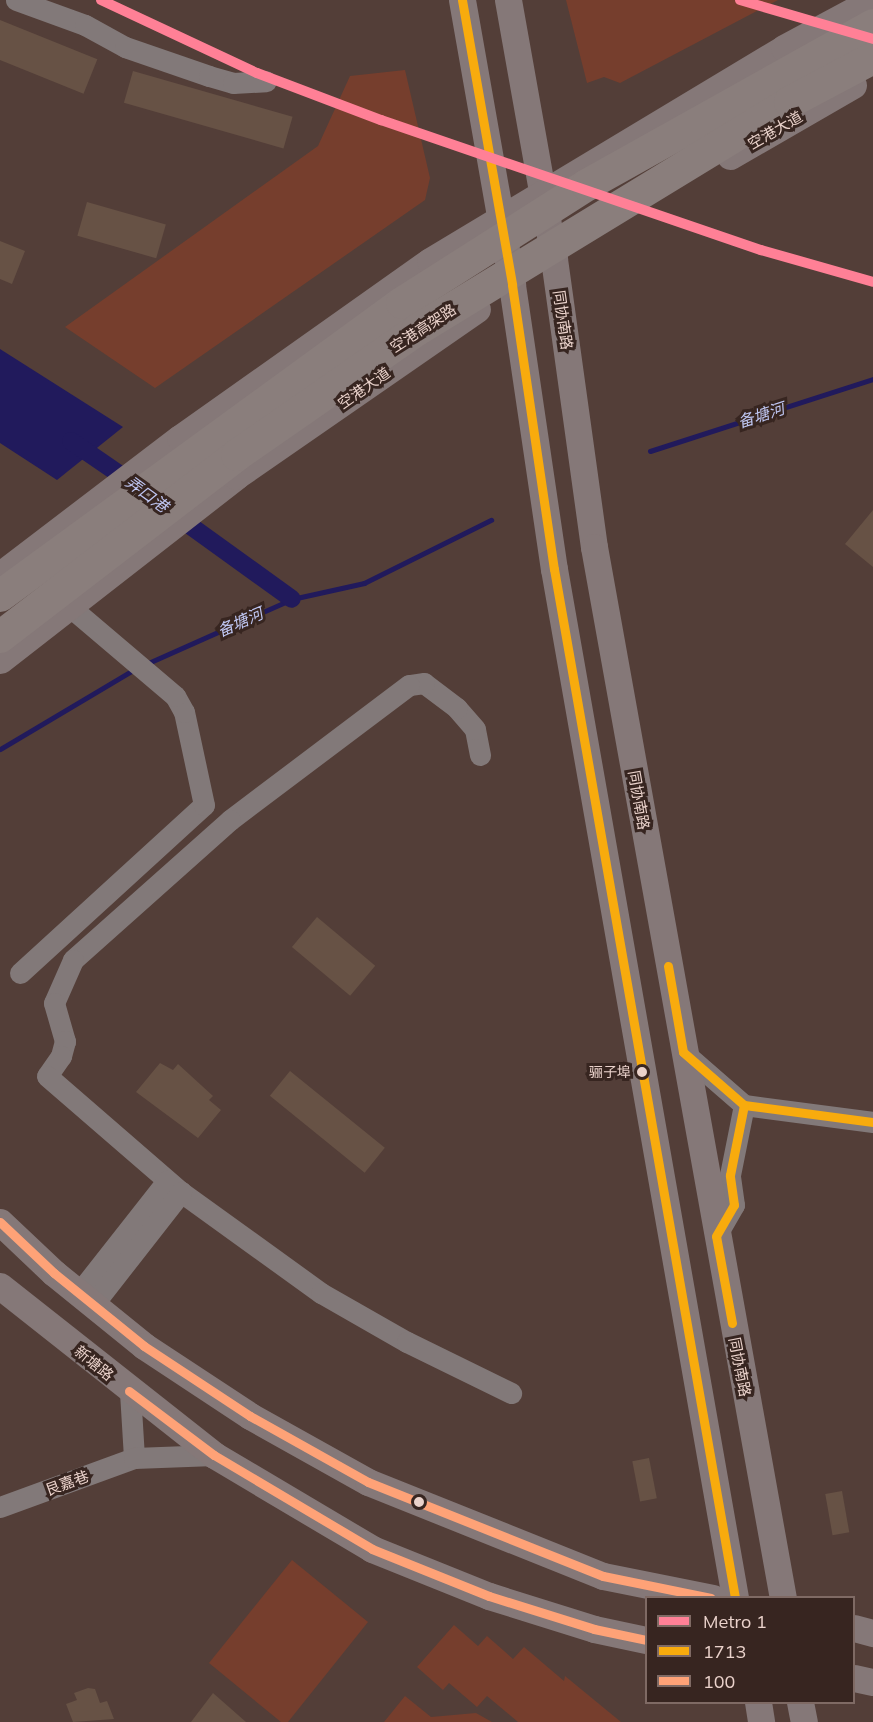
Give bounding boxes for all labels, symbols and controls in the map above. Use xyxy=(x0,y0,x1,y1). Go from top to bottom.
street label: 空港大道 xyxy=(745,107,805,153)
street label: 同协南路 xyxy=(550,289,576,351)
street label: 空港高架路 xyxy=(387,300,459,356)
street label: 空港大道 xyxy=(334,363,394,413)
water label: 备塘河 xyxy=(735,398,787,432)
water label: 弄口港 xyxy=(122,472,172,516)
water label: 备塘河 xyxy=(214,603,266,641)
street label: 同协南路 xyxy=(625,769,653,831)
place label: 骊子埠 xyxy=(589,1064,631,1080)
marker: 骊子埠 xyxy=(636,1066,648,1078)
street label: 同协南路 xyxy=(725,1336,755,1398)
street label: 新塘路 xyxy=(71,1342,117,1384)
street label: 艮嘉巷 xyxy=(43,1467,91,1499)
unlabelled marker xyxy=(413,1496,425,1508)
legend xyxy=(645,1596,855,1704)
text: Metro 1 xyxy=(703,1610,767,1633)
text: 1713 xyxy=(703,1640,746,1663)
text: 100 xyxy=(703,1670,735,1693)

